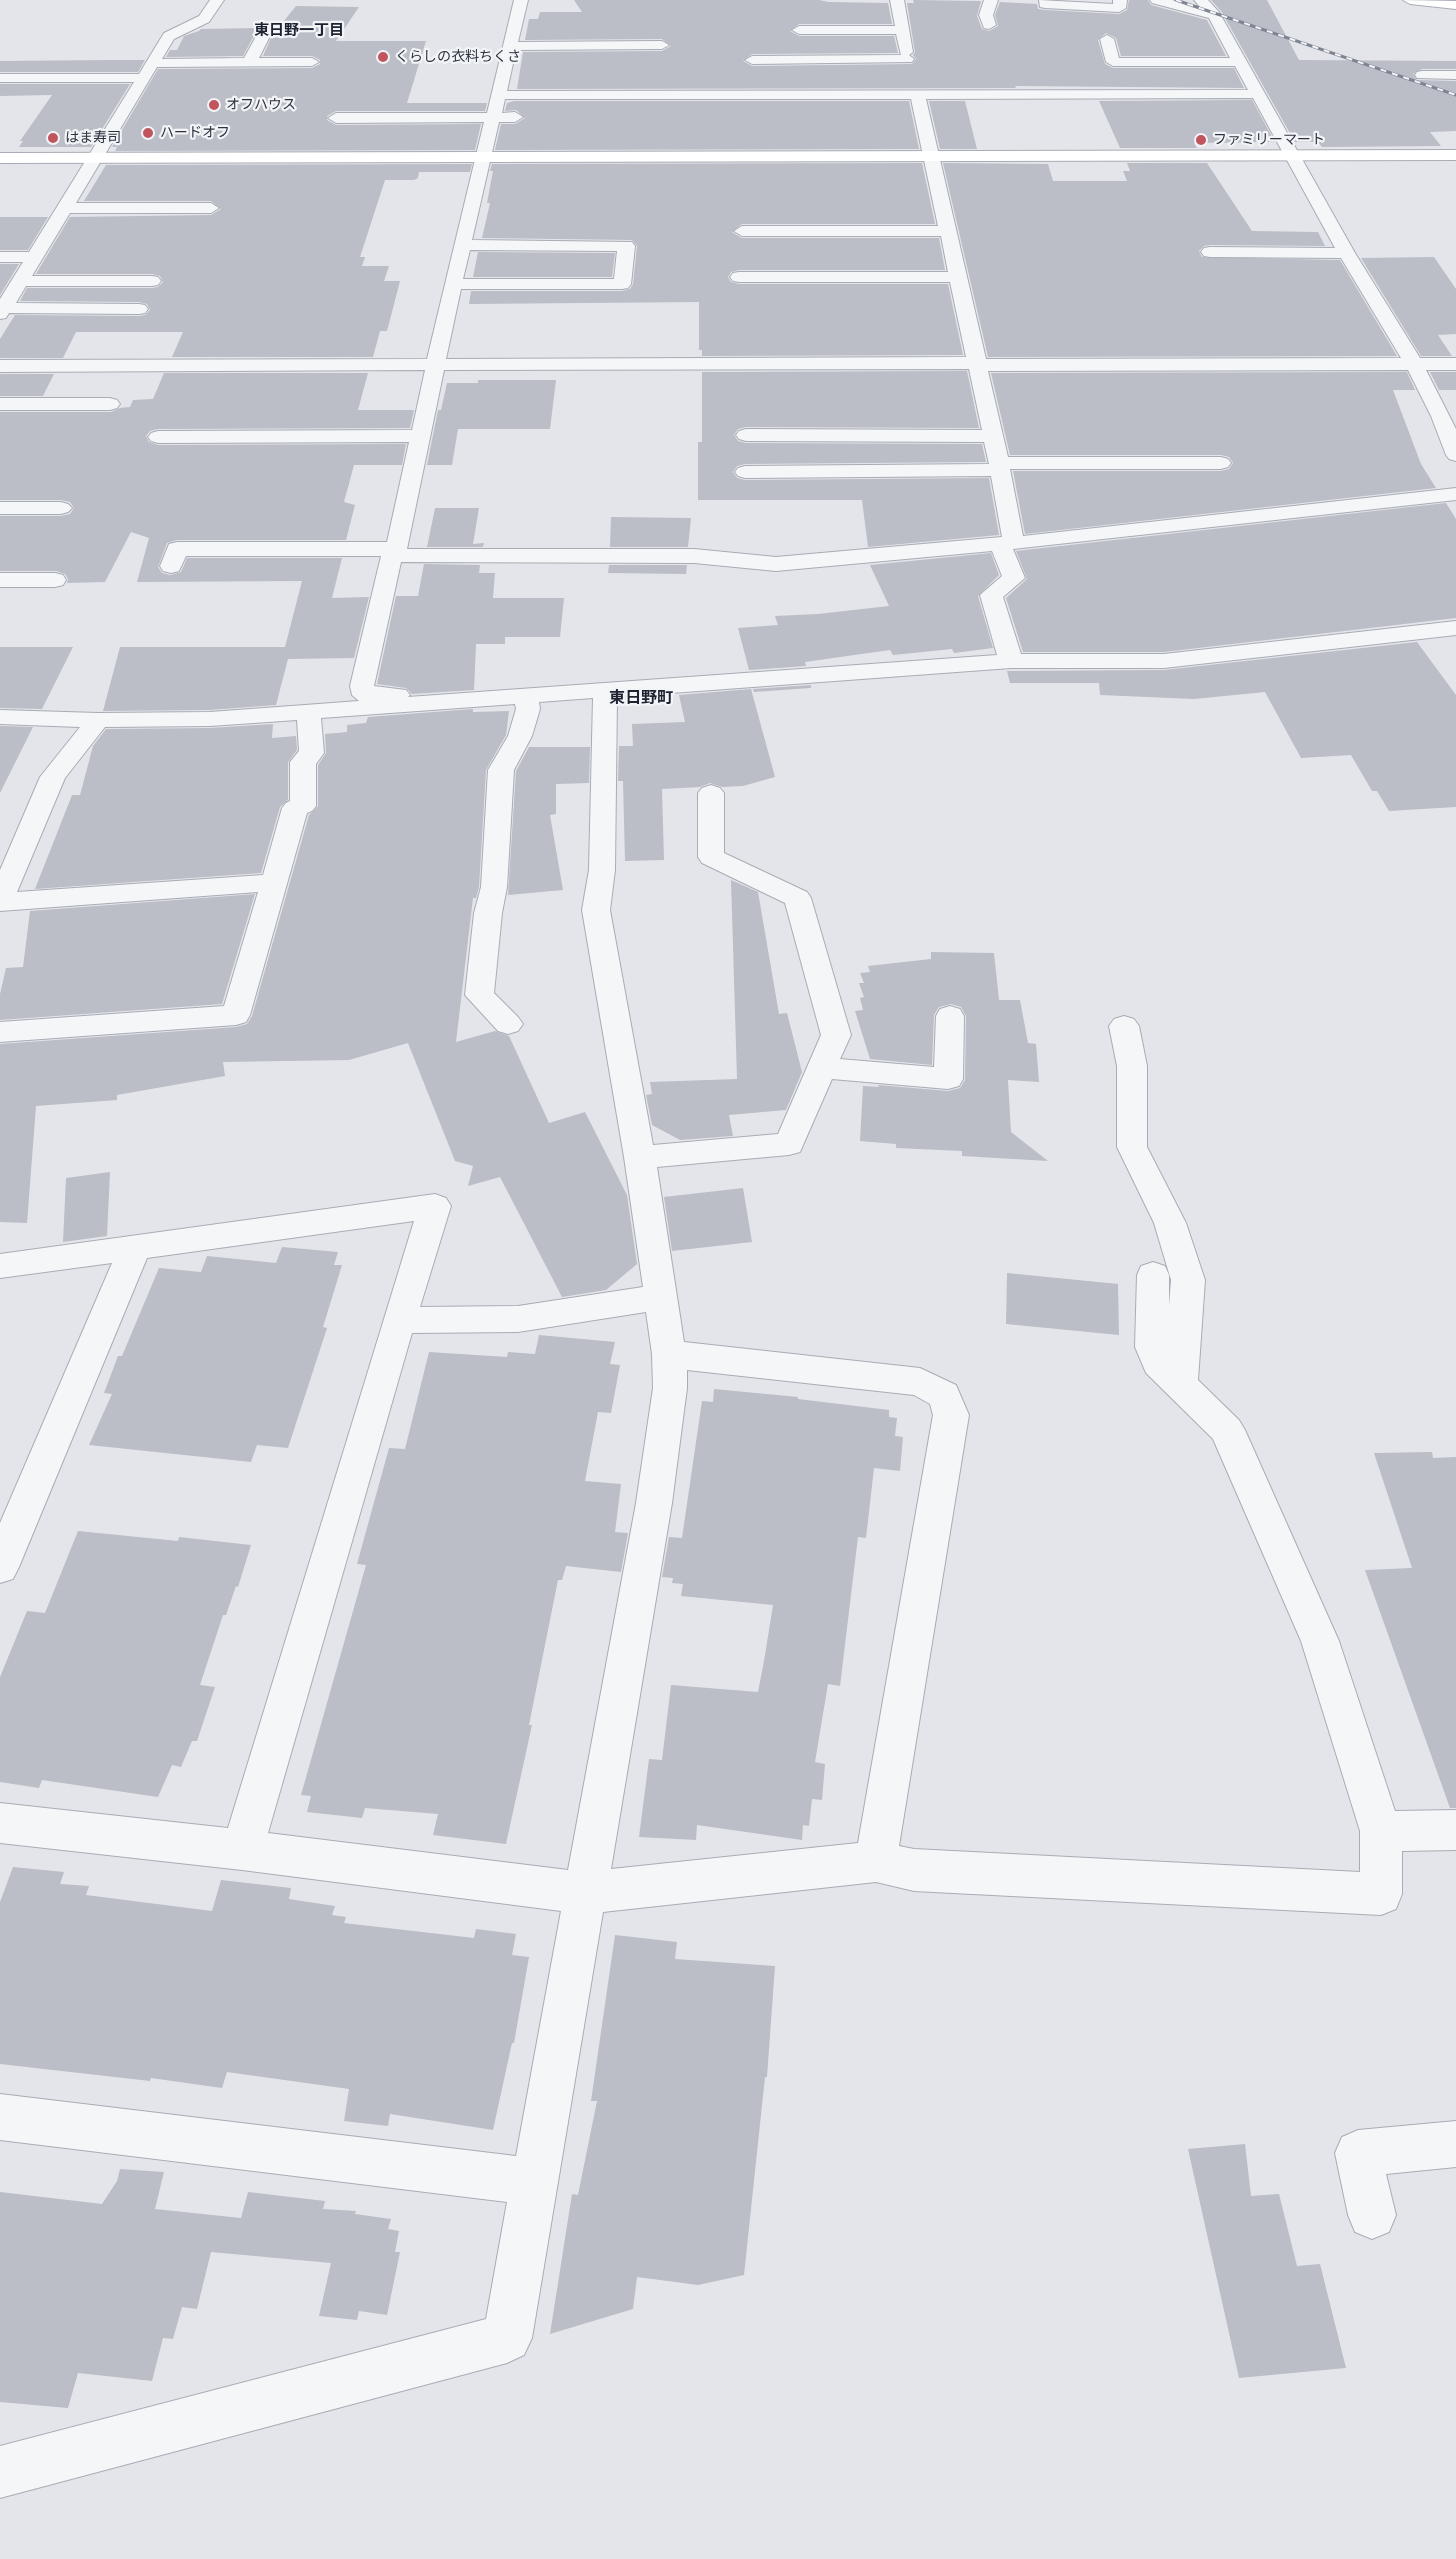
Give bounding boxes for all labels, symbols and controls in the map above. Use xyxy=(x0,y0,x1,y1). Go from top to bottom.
district label: 東日野一丁目 xyxy=(254,22,344,40)
place label: くらしの衣料ちくさ xyxy=(395,49,521,65)
marker: くらしの衣料ちくさ xyxy=(376,50,390,64)
place label: オフハウス xyxy=(226,97,296,113)
marker: オフハウス xyxy=(207,98,221,112)
place label: ハードオフ xyxy=(160,125,230,141)
marker: ハードオフ xyxy=(141,126,155,140)
place label: はま寿司 xyxy=(65,130,121,146)
marker: はま寿司 xyxy=(46,131,60,145)
place label: ファミリーマート xyxy=(1213,132,1325,148)
marker: ファミリーマート xyxy=(1194,133,1208,147)
district label: 東日野町 xyxy=(609,688,673,708)

